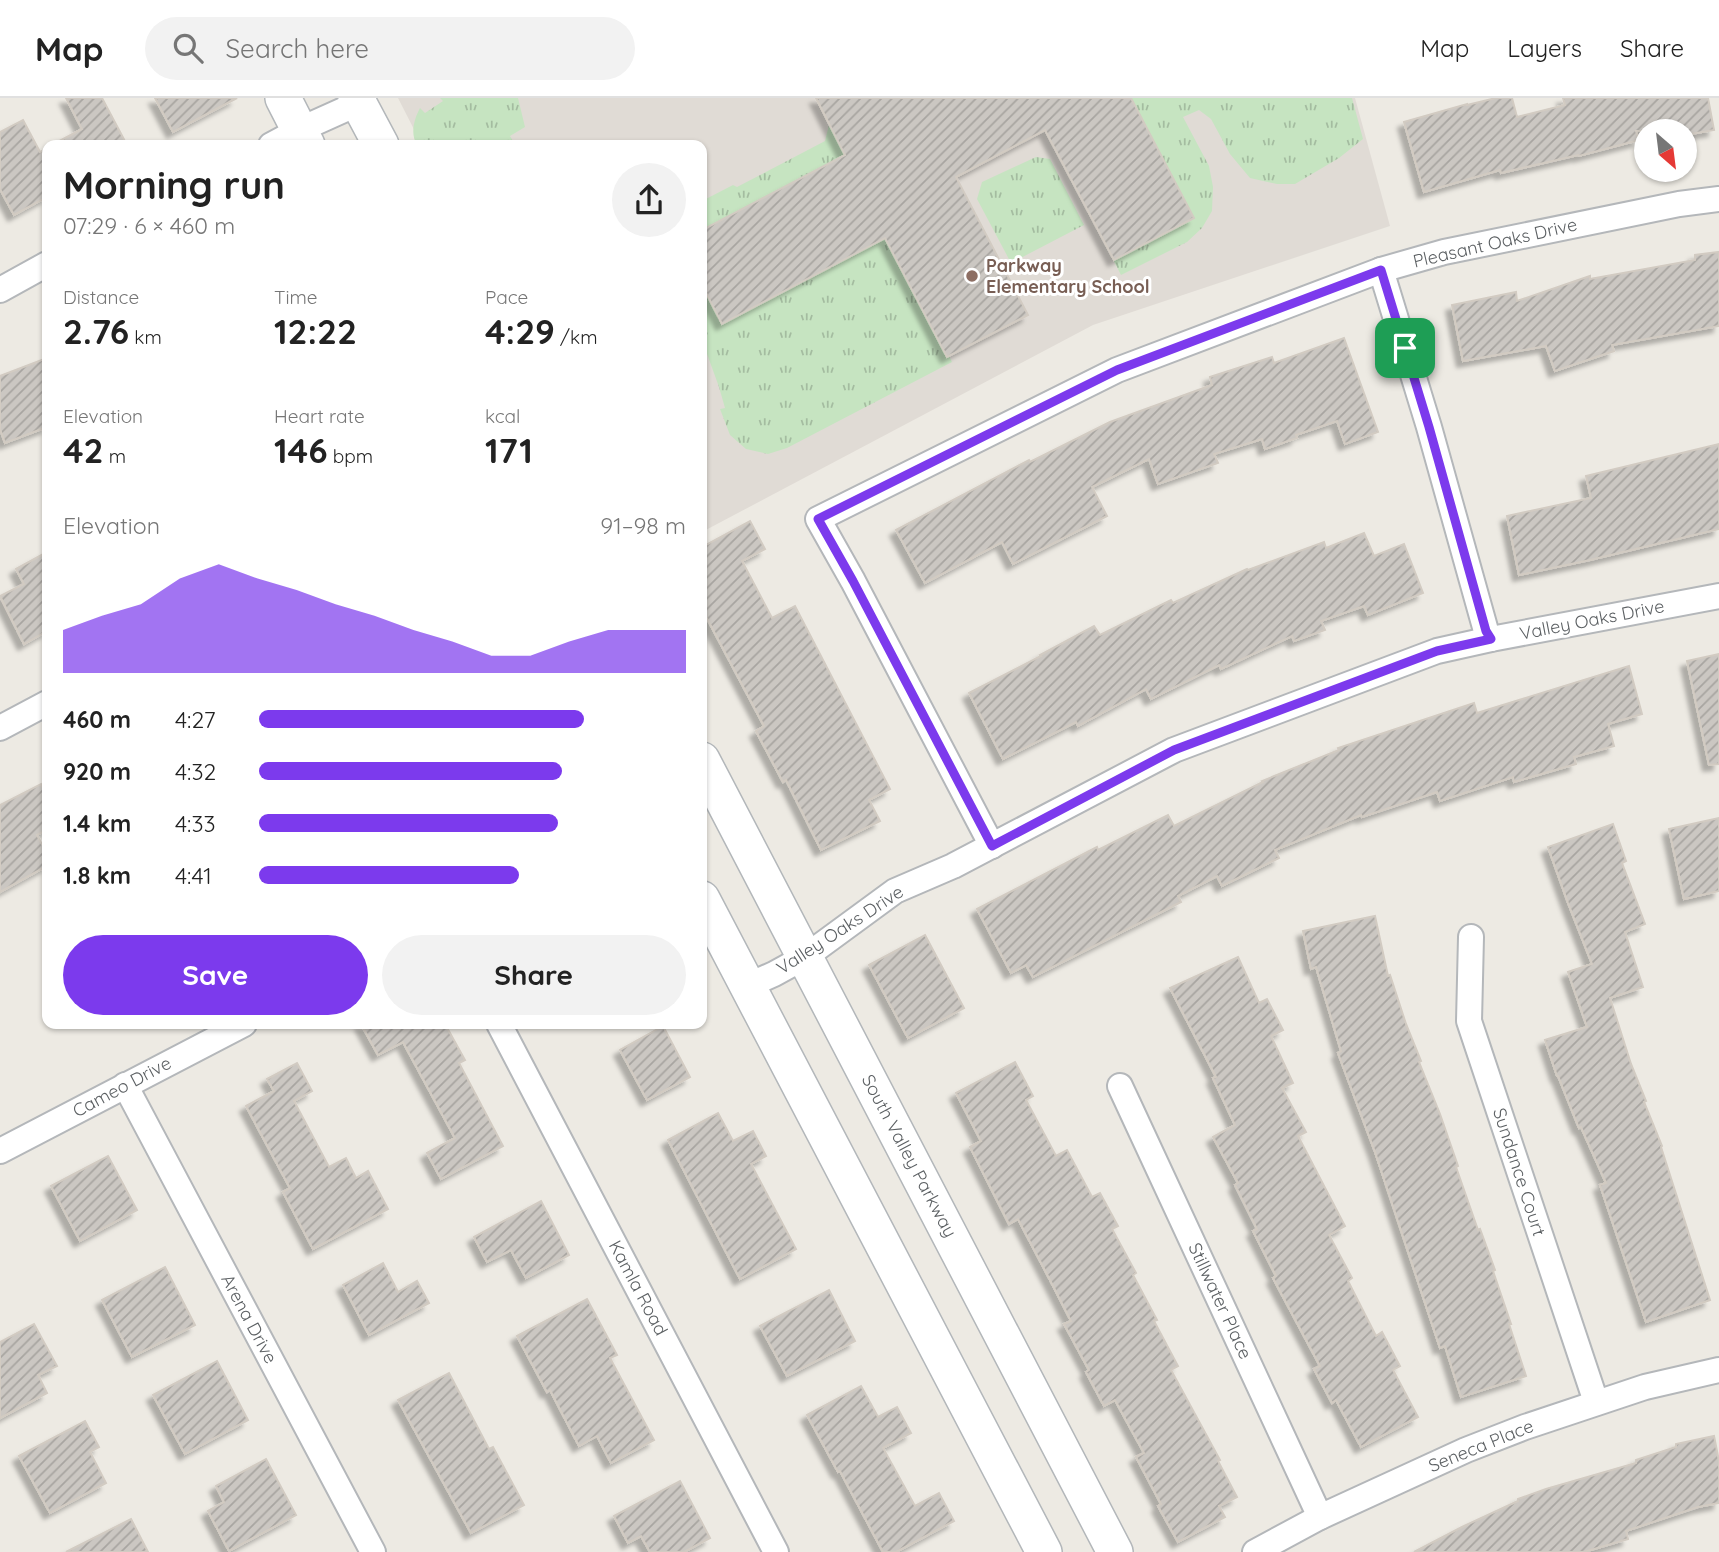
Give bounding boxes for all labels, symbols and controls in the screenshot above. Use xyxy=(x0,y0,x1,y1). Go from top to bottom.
search box xyxy=(145,17,635,80)
text: Map xyxy=(35,28,103,69)
icon: search xyxy=(169,29,207,67)
text: Search here xyxy=(225,32,369,65)
text: Map xyxy=(1420,33,1469,63)
text: Layers xyxy=(1507,33,1582,63)
text: Share xyxy=(1620,33,1684,63)
north arrow xyxy=(1634,119,1698,182)
map controls xyxy=(1634,119,1697,182)
text: Morning run xyxy=(63,161,285,209)
button: share xyxy=(612,163,686,237)
text: 07:29 · 6 × 460 m xyxy=(63,211,235,240)
street label: Pleasant Oaks Drive xyxy=(1411,212,1579,273)
place label: Parkway Elementary School xyxy=(986,254,1150,298)
marker: Parkway Elementary School xyxy=(964,268,980,284)
text: Distance xyxy=(63,285,139,309)
text: Time xyxy=(274,285,318,309)
text: Pace xyxy=(485,285,528,309)
text: 2.76 xyxy=(63,309,129,353)
text: 12:22 xyxy=(274,309,357,353)
text: 4:29 xyxy=(485,309,555,353)
pin xyxy=(1375,318,1435,378)
text: km xyxy=(129,325,162,349)
text: /km xyxy=(555,325,598,349)
icon: arrive xyxy=(1386,329,1424,367)
text: Elevation xyxy=(63,404,143,428)
text: Heart rate xyxy=(274,404,365,428)
text: kcal xyxy=(485,404,520,428)
text: 42 xyxy=(63,428,104,472)
text: 146 xyxy=(274,428,328,472)
text: 171 xyxy=(485,428,533,472)
text: m xyxy=(104,444,126,468)
text: bpm xyxy=(328,444,373,468)
text: Elevation xyxy=(63,511,160,540)
text: 91–98 m xyxy=(600,511,686,540)
street label: Valley Oaks Drive xyxy=(1518,594,1666,645)
text: 460 m xyxy=(63,705,131,734)
text: 4:27 xyxy=(175,705,216,734)
text: 920 m xyxy=(63,757,131,786)
text: 4:32 xyxy=(175,757,216,786)
text: 1.4 km xyxy=(63,809,131,838)
text: 4:33 xyxy=(175,809,216,838)
text: 1.8 km xyxy=(63,861,131,890)
text: 4:41 xyxy=(175,861,212,890)
street label: Valley Oaks Drive xyxy=(772,880,908,979)
button: Save xyxy=(63,935,368,1015)
button: Share xyxy=(382,935,686,1015)
street label: Cameo Drive xyxy=(69,1051,175,1122)
street label: South Valley Parkway xyxy=(857,1070,962,1241)
street label: Sundance Court xyxy=(1488,1105,1551,1239)
street label: Kamla Road xyxy=(604,1236,673,1339)
street label: Stillwater Place xyxy=(1183,1239,1257,1363)
street label: Arena Drive xyxy=(216,1270,283,1367)
street label: Seneca Place xyxy=(1425,1414,1537,1477)

